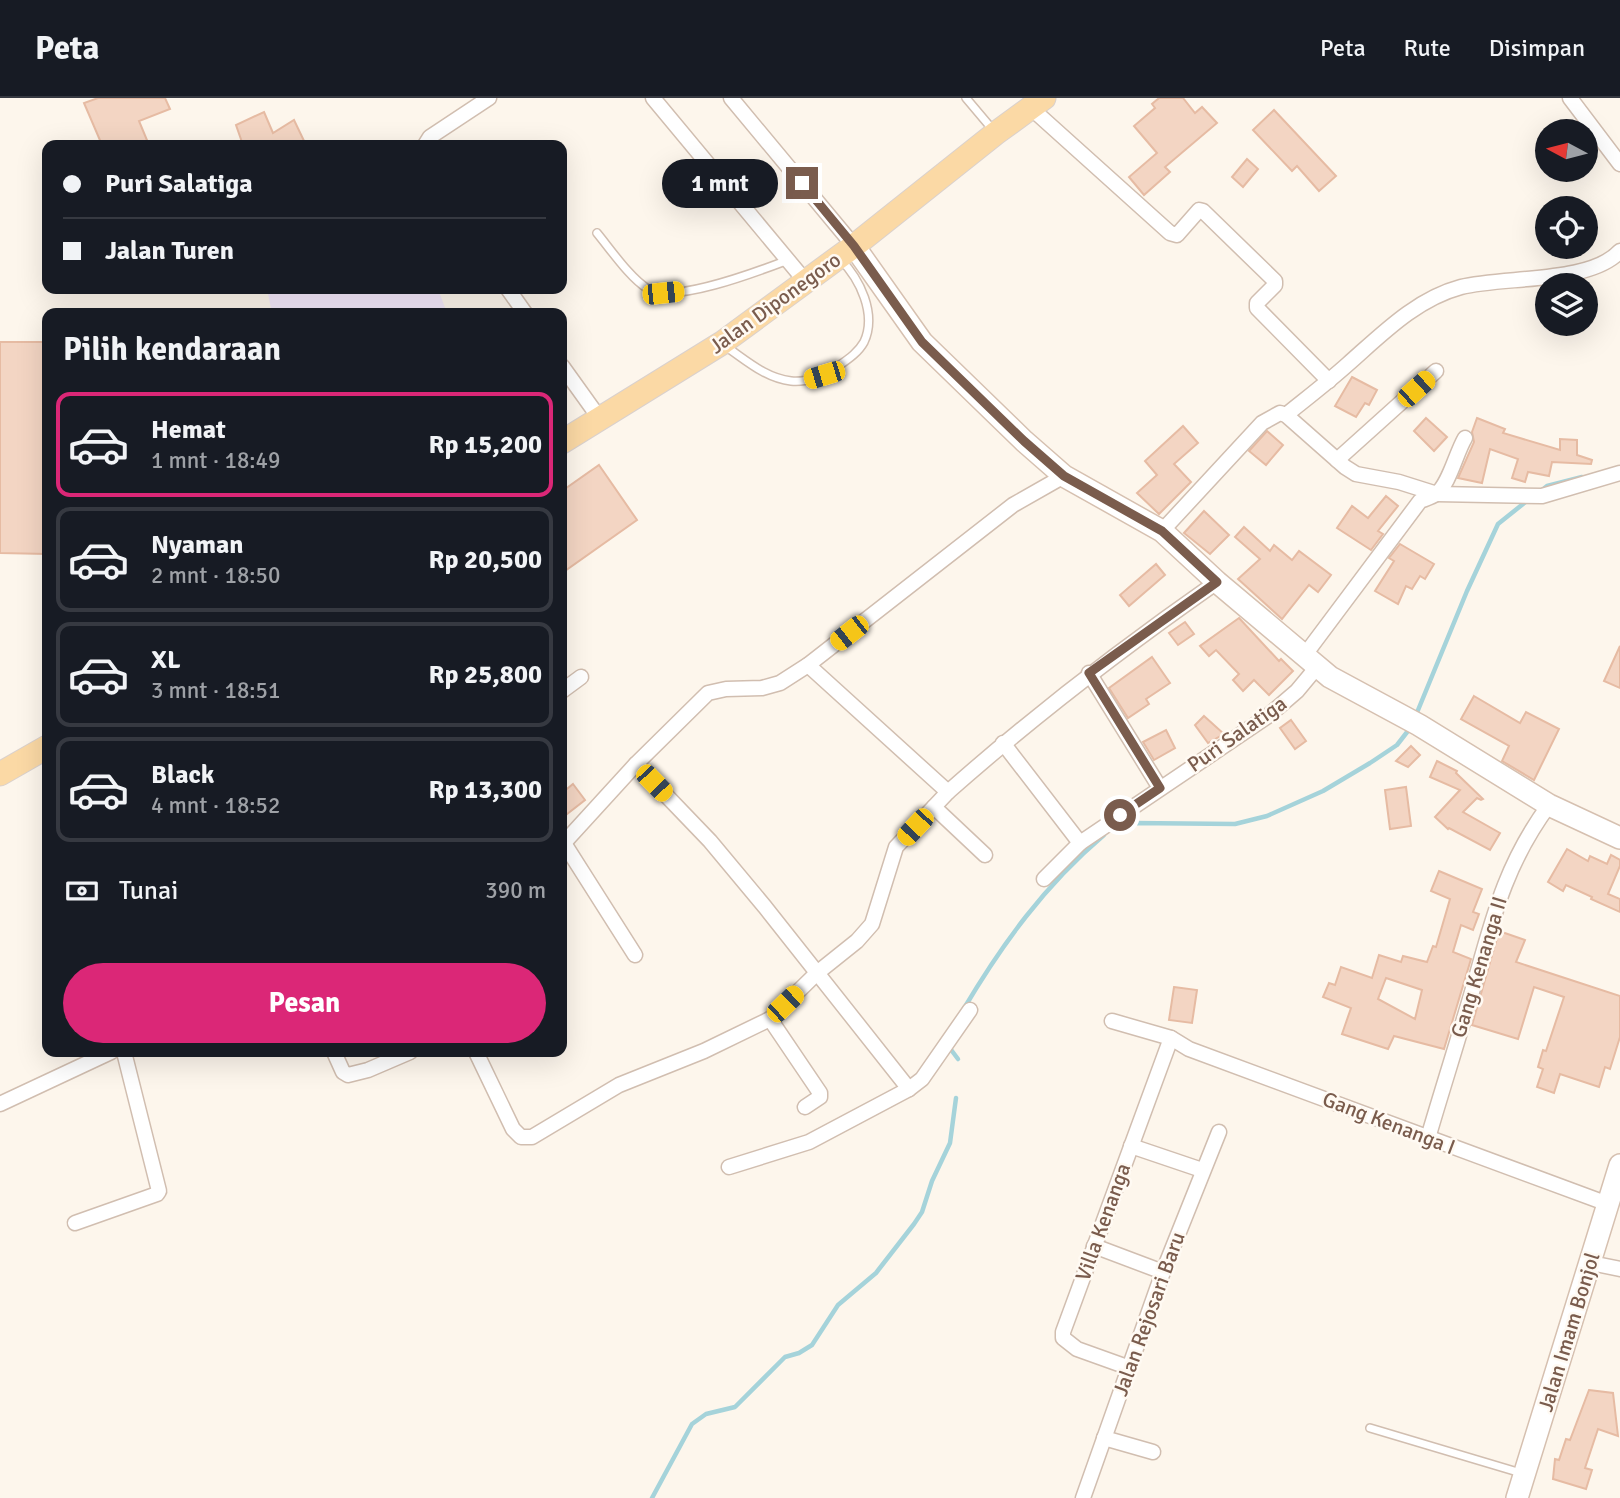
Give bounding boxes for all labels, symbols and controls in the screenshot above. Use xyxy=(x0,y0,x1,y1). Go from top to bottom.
text: Peta xyxy=(35,28,99,69)
text: Peta xyxy=(1320,33,1366,63)
text: Rute xyxy=(1404,33,1451,63)
text: Disimpan xyxy=(1489,33,1585,63)
north arrow xyxy=(1535,119,1598,182)
map controls xyxy=(1535,119,1598,336)
callout: 1 mnt xyxy=(662,158,778,208)
route end xyxy=(786,167,818,199)
text: Puri Salatiga xyxy=(105,168,253,200)
text: 1 mnt xyxy=(691,169,749,198)
button: locate xyxy=(1535,196,1598,259)
text: Jalan Turen xyxy=(105,235,234,267)
street label: Jalan Diponegoro xyxy=(704,247,846,359)
button: layers xyxy=(1535,273,1598,336)
car xyxy=(642,280,685,306)
text: Pilih kendaraan xyxy=(63,330,281,369)
car xyxy=(801,359,848,391)
car xyxy=(1394,367,1439,411)
icon: car xyxy=(67,413,130,476)
text: Hemat xyxy=(151,414,226,446)
text: Rp 15,200 xyxy=(428,429,542,461)
text: 1 mnt · 18:49 xyxy=(151,446,280,475)
icon: car xyxy=(67,528,130,591)
text: Nyaman xyxy=(151,529,244,561)
text: Rp 20,500 xyxy=(428,544,542,576)
text: 2 mnt · 18:50 xyxy=(151,561,280,590)
car xyxy=(826,612,873,654)
icon: car xyxy=(67,643,130,706)
text: XL xyxy=(151,644,181,676)
text: Rp 25,800 xyxy=(428,659,542,691)
text: 3 mnt · 18:51 xyxy=(151,676,280,705)
street label: Puri Salatiga xyxy=(1182,690,1292,778)
icon: car xyxy=(67,758,130,821)
text: Black xyxy=(151,759,214,791)
car xyxy=(632,761,677,805)
text: Rp 13,300 xyxy=(428,774,542,806)
text: 4 mnt · 18:52 xyxy=(151,791,280,820)
route start xyxy=(1104,799,1136,831)
car xyxy=(893,804,938,850)
icon: cash xyxy=(63,872,101,910)
text: Tunai xyxy=(119,875,178,907)
text: 390 m xyxy=(485,876,546,905)
street label: Gang Kenanga II xyxy=(1445,893,1513,1041)
button: Pesan xyxy=(63,963,546,1043)
car xyxy=(763,982,808,1026)
street label: Gang Kenanga I xyxy=(1319,1086,1459,1160)
street label: Villa Kenanga xyxy=(1070,1160,1136,1284)
street label: Jalan Rejosari Baru xyxy=(1107,1228,1191,1400)
street label: Jalan Imam Bonjol xyxy=(1532,1249,1606,1415)

